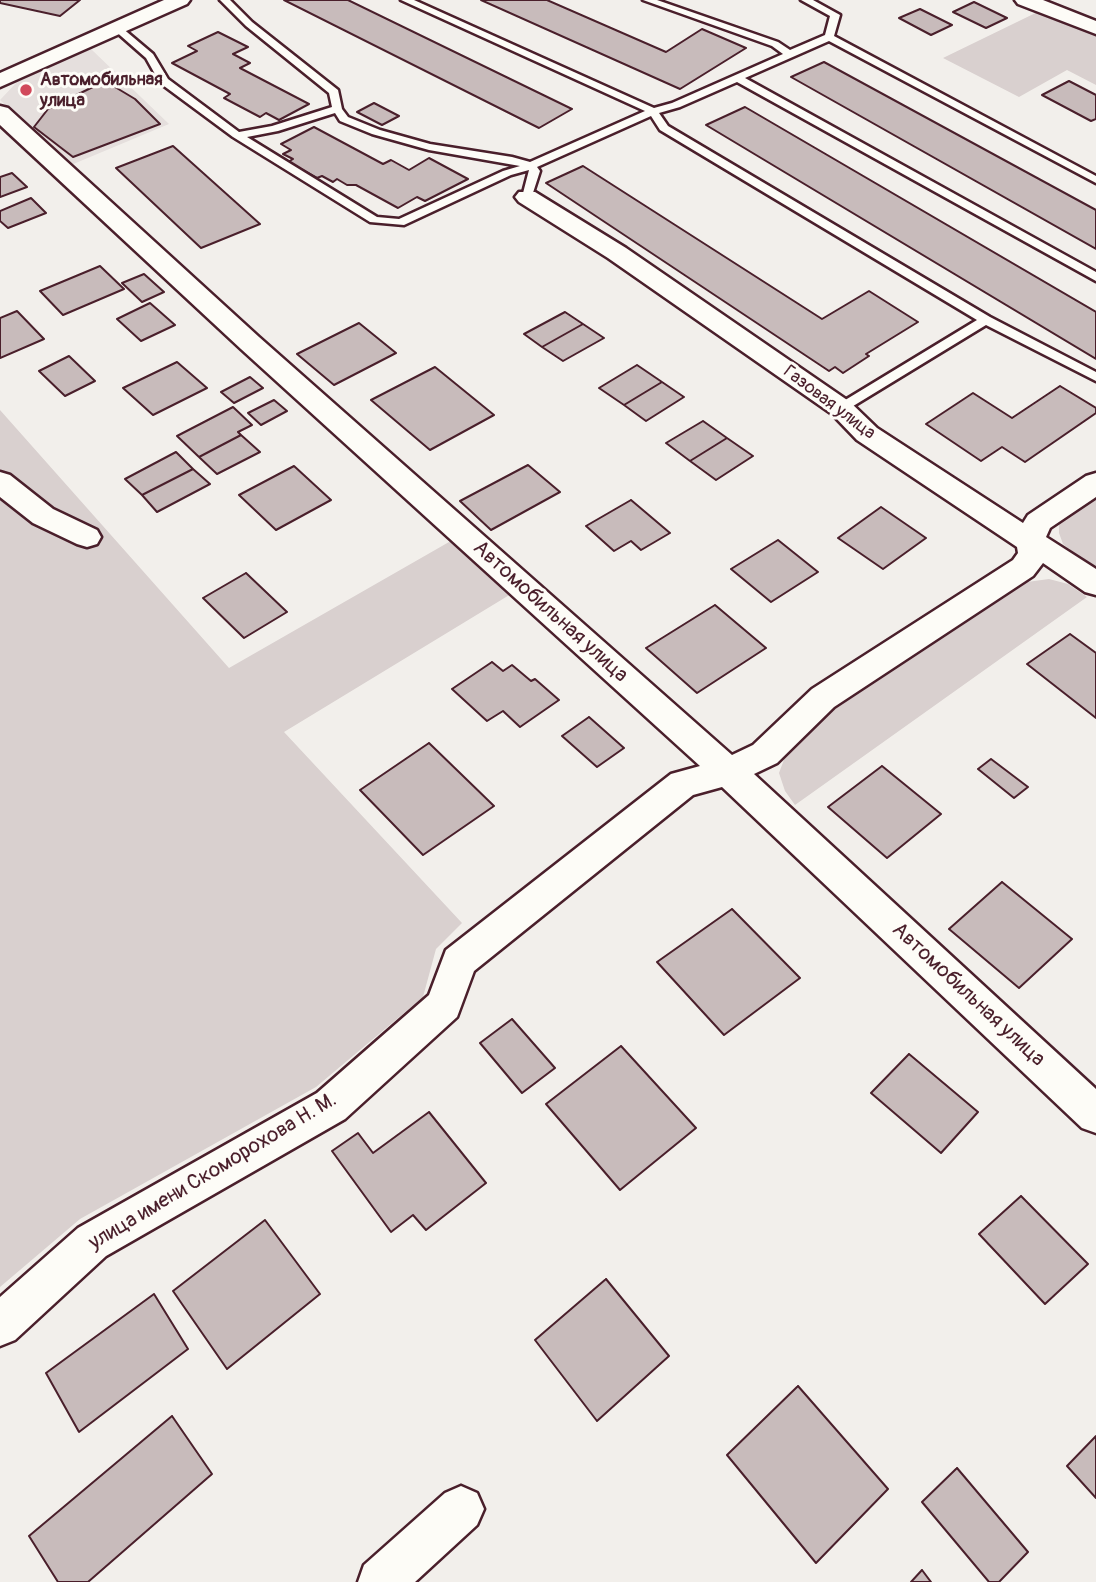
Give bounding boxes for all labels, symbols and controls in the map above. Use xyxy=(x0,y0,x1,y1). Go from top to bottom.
place label: Автомобильная улица xyxy=(40,69,163,112)
marker: Автомобильная улица xyxy=(18,82,34,98)
street label: Газовая улица xyxy=(779,361,879,445)
street label: Автомобильная улица xyxy=(467,536,633,688)
street label: Автомобильная улица xyxy=(886,918,1050,1072)
street label: улица имени Скоморохова Н. М. xyxy=(84,1088,342,1256)

